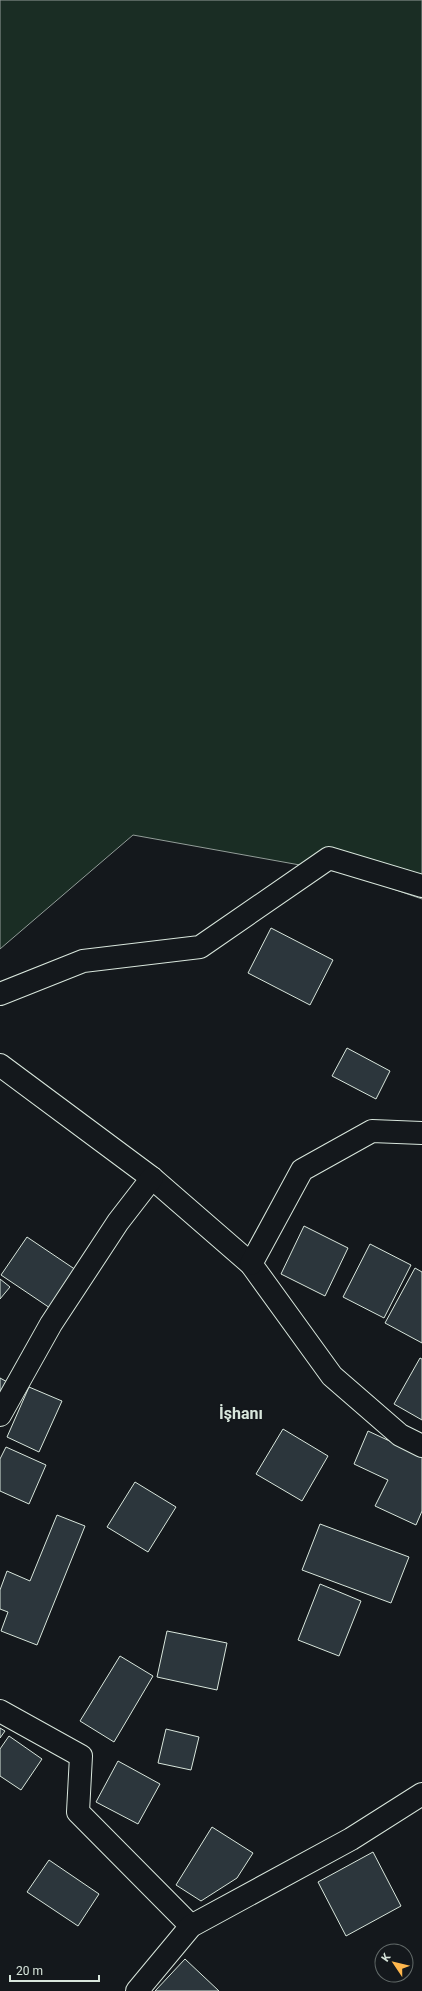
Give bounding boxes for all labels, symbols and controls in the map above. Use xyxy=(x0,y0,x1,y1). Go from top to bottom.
district label: İşhanı xyxy=(219,1404,263,1423)
north arrow xyxy=(374,1943,414,1983)
text: K xyxy=(379,1950,394,1964)
scale bar xyxy=(10,1957,99,1983)
text: 20 m xyxy=(16,1964,43,1978)

